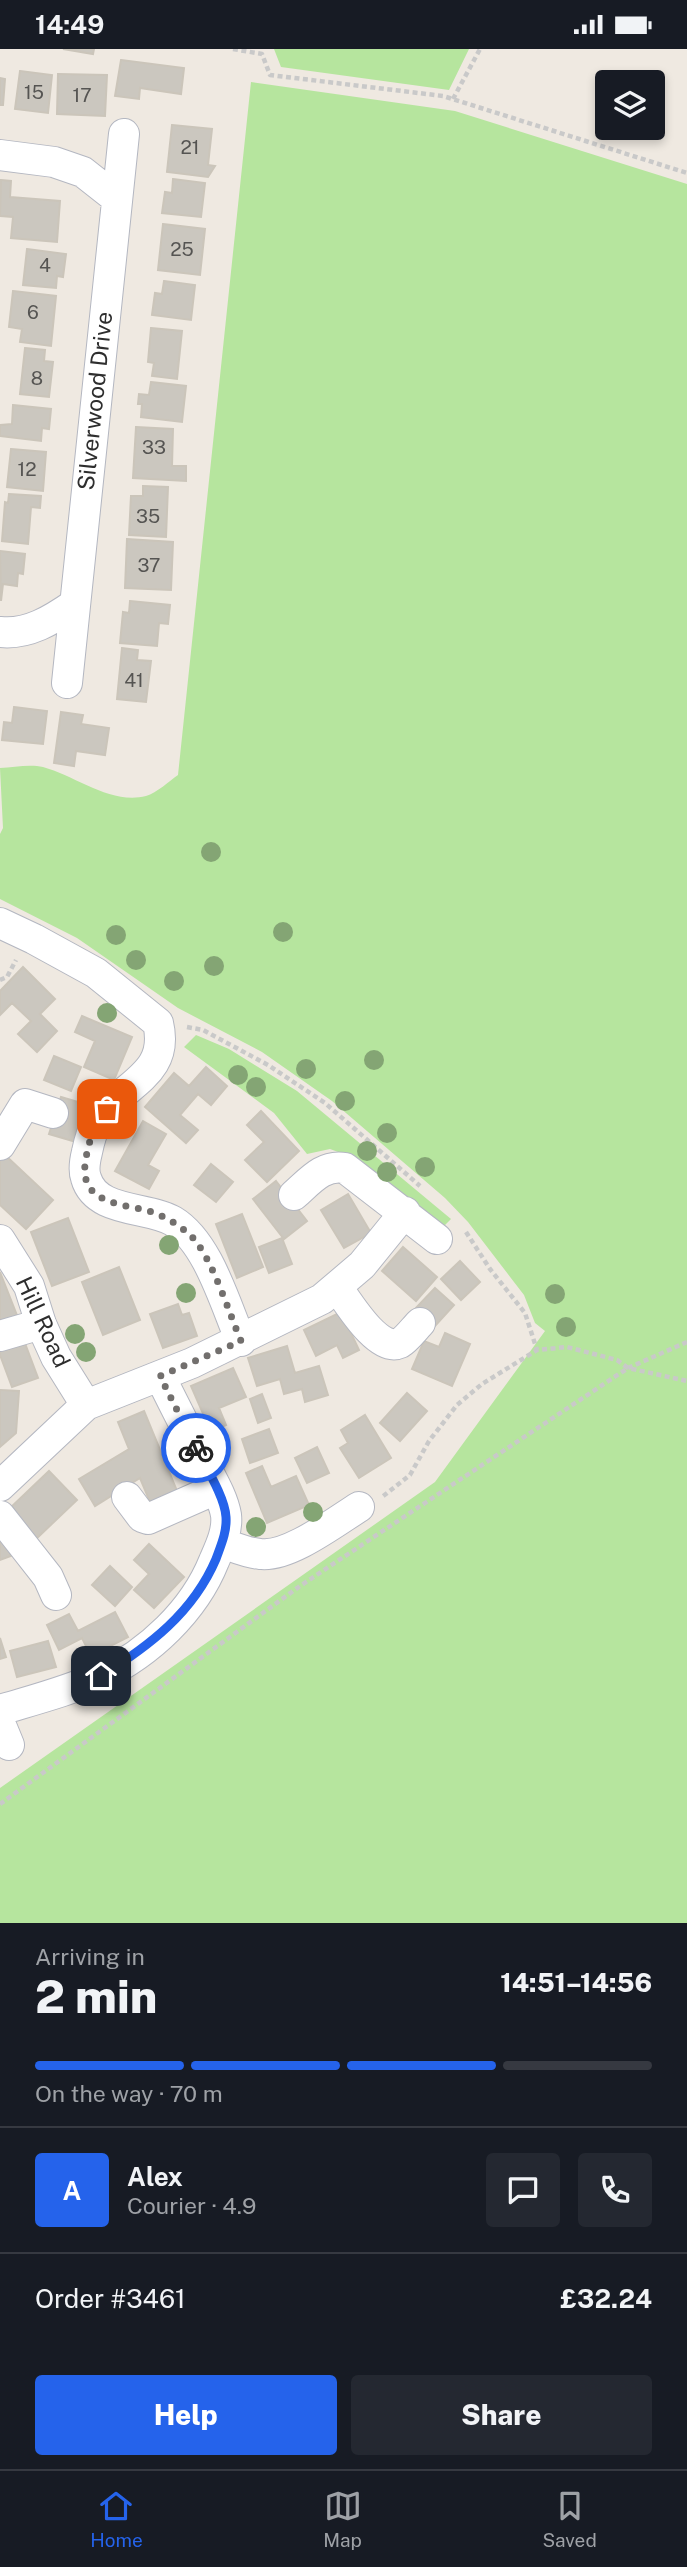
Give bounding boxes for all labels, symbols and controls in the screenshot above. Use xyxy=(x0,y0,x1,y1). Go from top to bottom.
text: 14:49 xyxy=(35,9,104,40)
map controls xyxy=(595,70,665,140)
button: layers xyxy=(595,70,665,140)
house number: 15 xyxy=(24,81,44,103)
house number: 17 xyxy=(72,84,92,106)
house number: 21 xyxy=(180,136,200,158)
house number: 25 xyxy=(170,238,194,260)
house number: 4 xyxy=(39,254,51,276)
house number: 6 xyxy=(27,301,39,323)
street label: Silverwood Drive xyxy=(72,310,117,492)
house number: 8 xyxy=(31,367,43,389)
house number: 33 xyxy=(142,436,166,458)
house number: 12 xyxy=(17,458,37,480)
house number: 35 xyxy=(136,505,160,527)
house number: 37 xyxy=(137,554,161,576)
house number: 41 xyxy=(124,669,144,691)
pin xyxy=(77,1079,137,1139)
icon: bag xyxy=(88,1090,126,1128)
street label: Hill Road xyxy=(11,1272,76,1372)
courier xyxy=(161,1413,231,1483)
icon: bike xyxy=(177,1429,215,1467)
pin xyxy=(71,1646,131,1706)
icon: home xyxy=(82,1657,120,1695)
text: Arriving in xyxy=(35,1943,145,1970)
text: 14:51–14:56 xyxy=(500,1967,652,1998)
text: 2 min xyxy=(35,1969,157,2023)
text: On the way · 70 m xyxy=(35,2080,223,2107)
button: chat xyxy=(486,2153,560,2227)
button: phone xyxy=(578,2153,652,2227)
text: Alex xyxy=(127,2161,183,2192)
text: A xyxy=(63,2175,81,2206)
text: Courier · 4.9 xyxy=(127,2192,256,2219)
text: Order #3461 xyxy=(35,2283,186,2314)
text: £32.24 xyxy=(560,2283,652,2314)
button: Help xyxy=(35,2375,337,2455)
button: Share xyxy=(351,2375,652,2455)
tab: Home xyxy=(90,2487,143,2551)
tab: Map xyxy=(323,2487,362,2551)
tab: Saved xyxy=(542,2487,597,2551)

